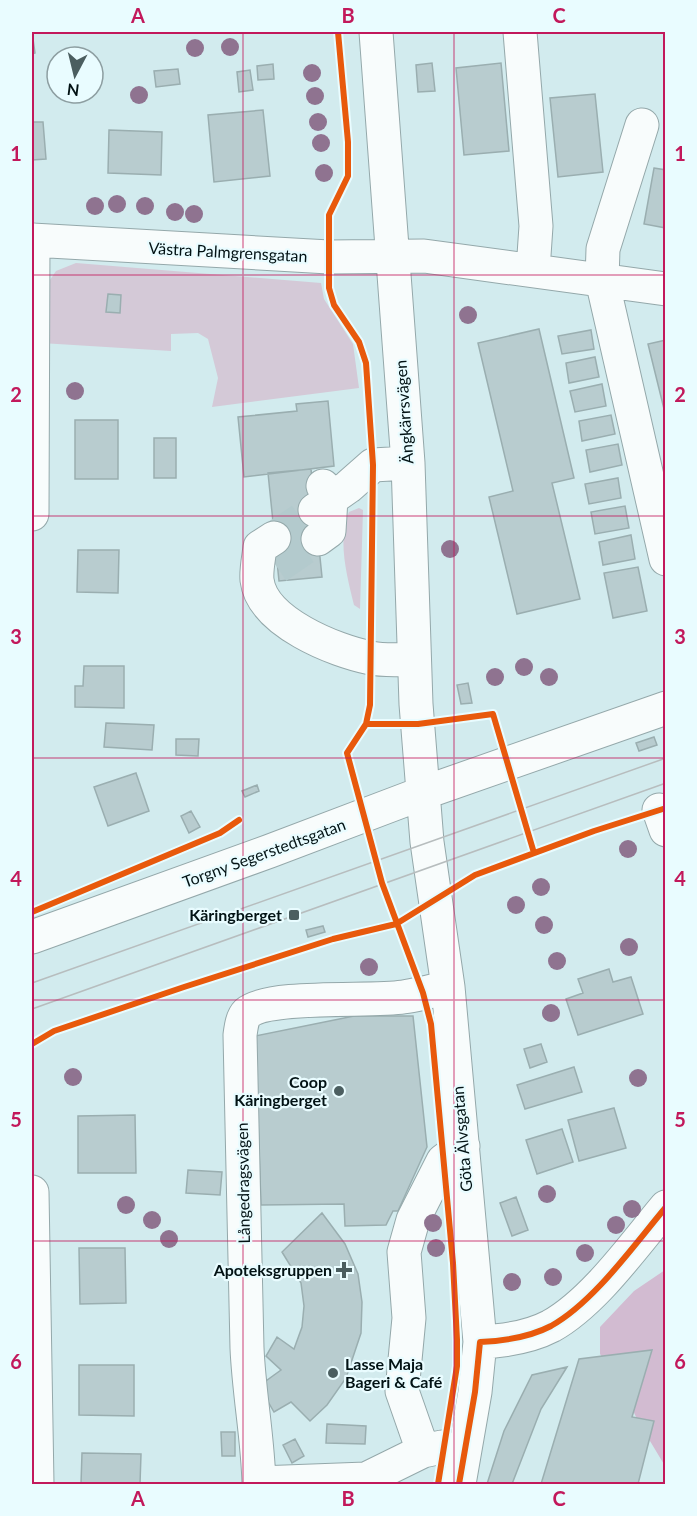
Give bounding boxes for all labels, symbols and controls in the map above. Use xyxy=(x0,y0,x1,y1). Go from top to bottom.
text: A xyxy=(130,3,145,27)
text: B xyxy=(341,3,355,27)
text: C xyxy=(552,3,566,27)
north arrow xyxy=(45,45,105,105)
text: N xyxy=(66,80,80,101)
text: 1 xyxy=(10,141,22,165)
text: 1 xyxy=(674,141,686,165)
street label: Västra Palmgrensgatan xyxy=(148,238,308,265)
street label: Ängkärrsvägen xyxy=(390,359,417,465)
text: 2 xyxy=(10,382,22,406)
text: 2 xyxy=(674,382,686,406)
text: 3 xyxy=(10,624,22,648)
text: 3 xyxy=(674,624,686,648)
street label: Torgny Segerstedtsgatan xyxy=(180,814,348,891)
text: 4 xyxy=(10,866,22,890)
text: 4 xyxy=(674,866,686,890)
place label: Käringberget xyxy=(189,905,282,924)
marker: Käringberget xyxy=(287,908,301,922)
place label: Coop Käringberget xyxy=(234,1072,327,1109)
marker: Coop Käringberget xyxy=(332,1084,346,1098)
street label: Göta Älvsgatan xyxy=(447,1085,476,1193)
text: 5 xyxy=(10,1107,22,1131)
text: 5 xyxy=(674,1107,686,1131)
street label: Långedragsvägen xyxy=(232,1122,253,1244)
place label: Apoteksgruppen xyxy=(213,1260,332,1279)
marker: Apoteksgruppen xyxy=(337,1263,351,1277)
text: 6 xyxy=(10,1349,22,1373)
text: 6 xyxy=(674,1349,686,1373)
place label: Lasse Maja Bageri & Café xyxy=(345,1354,443,1391)
marker: Lasse Maja Bageri & Café xyxy=(326,1366,340,1380)
text: A xyxy=(130,1486,145,1510)
text: B xyxy=(341,1486,355,1510)
text: C xyxy=(552,1486,566,1510)

